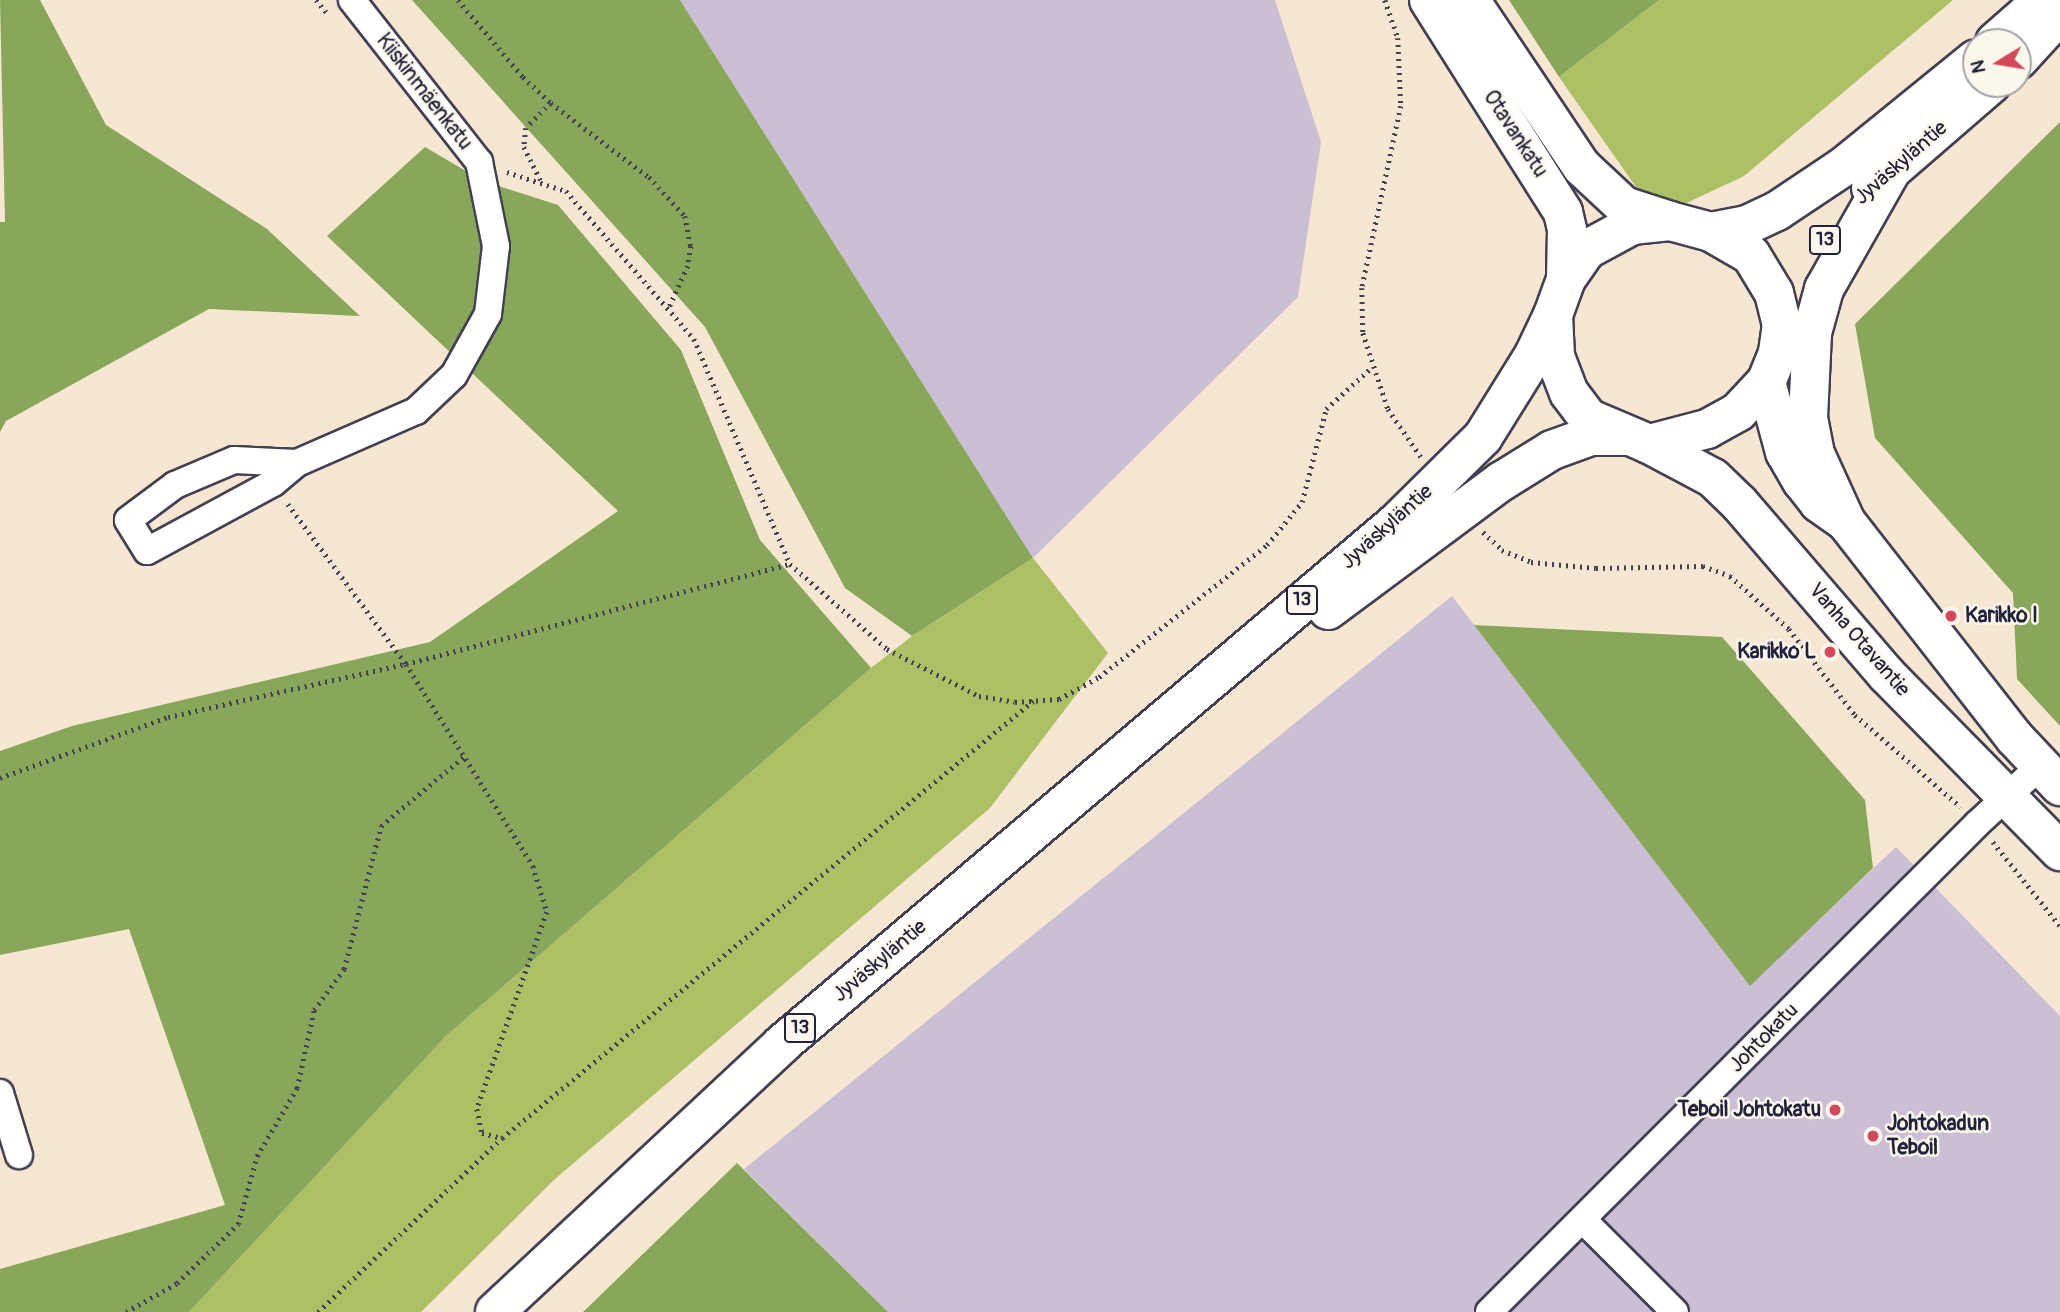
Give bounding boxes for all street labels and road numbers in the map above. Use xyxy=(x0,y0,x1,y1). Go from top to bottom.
street label: Kiiskinmäenkatu xyxy=(371,29,477,155)
street label: Otavankatu xyxy=(1477,86,1553,182)
street label: Jyväskyläntie xyxy=(1849,116,1953,210)
road number: 13 xyxy=(1808,224,1842,256)
street label: Jyväskyläntie xyxy=(1336,479,1438,575)
street label: Vanha Otavantie xyxy=(1803,578,1915,702)
road number: 13 xyxy=(1284,584,1320,615)
street label: Jyväskyläntie xyxy=(828,914,932,1008)
street label: Johtokatu xyxy=(1724,998,1804,1078)
road number: 13 xyxy=(782,1012,818,1044)

